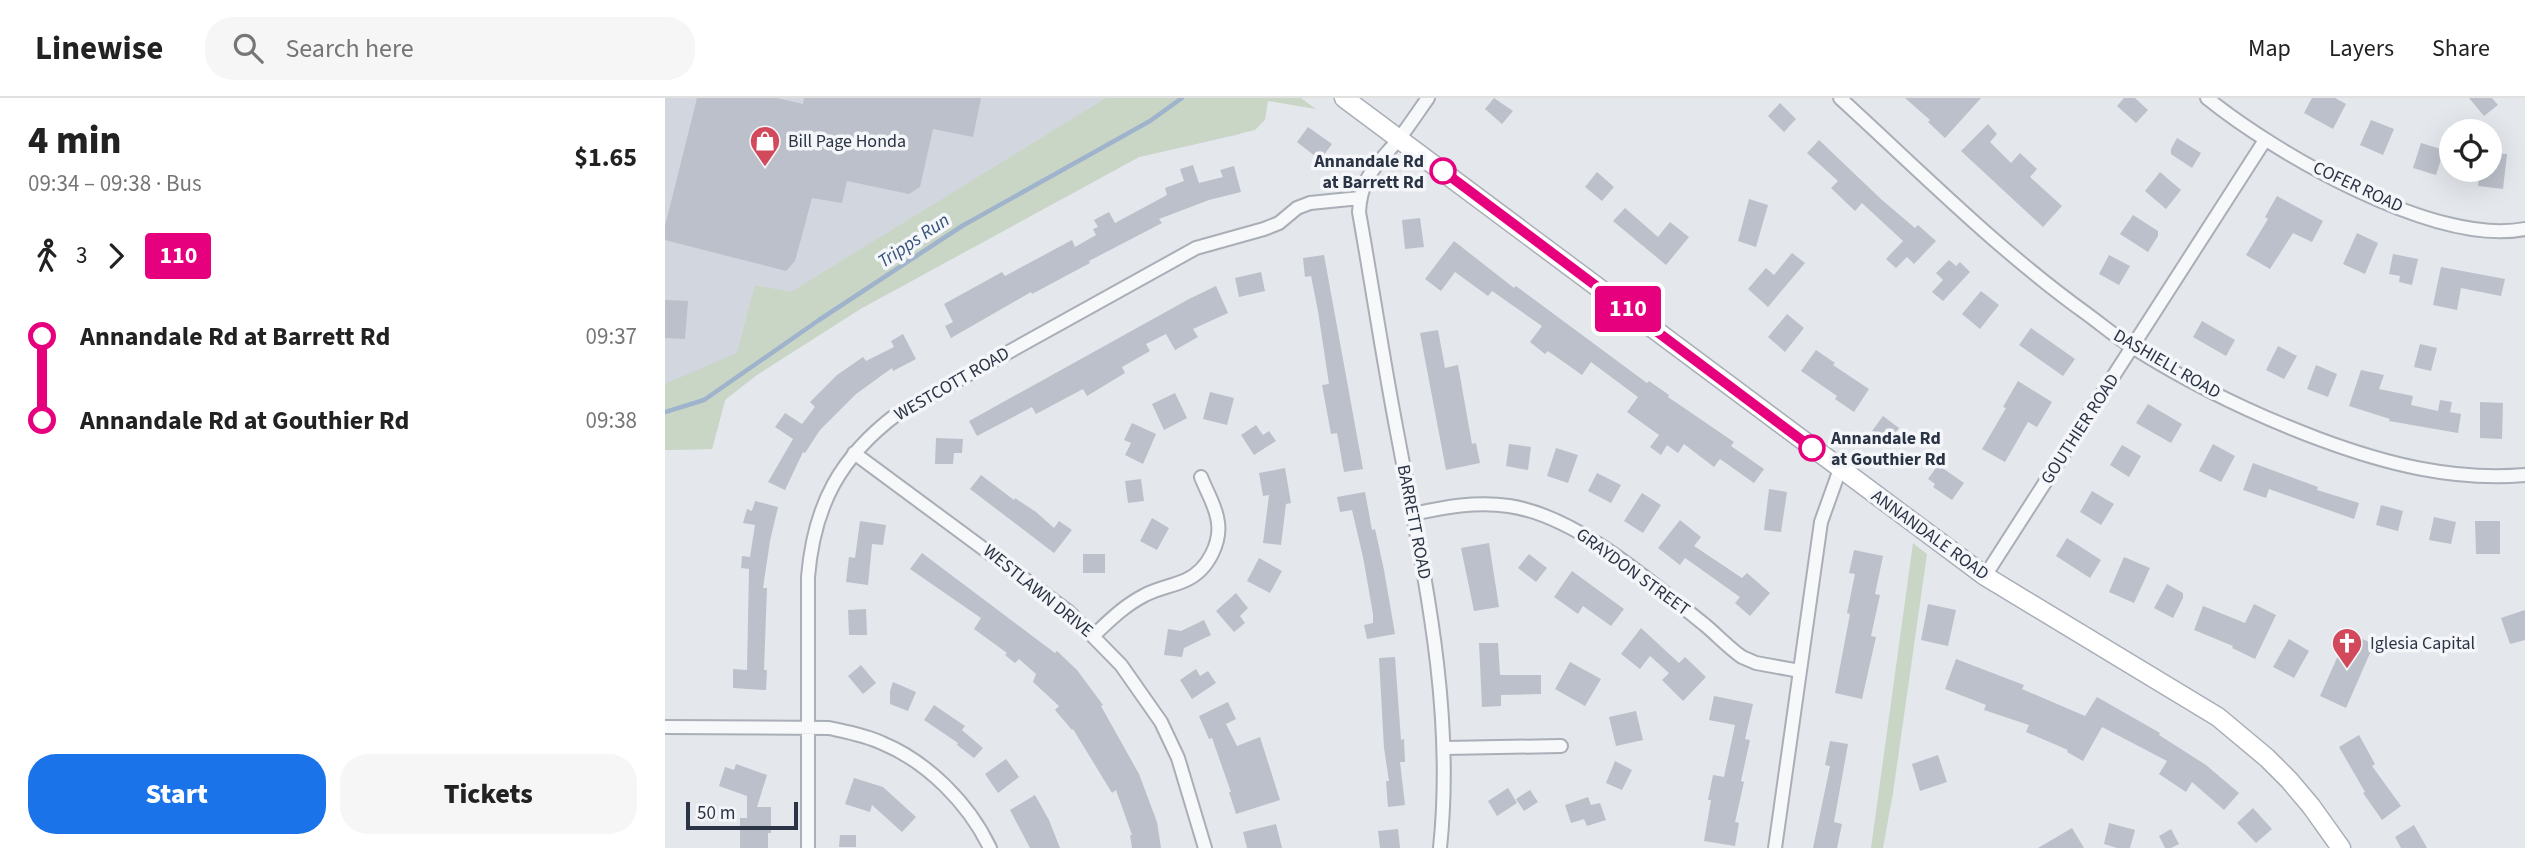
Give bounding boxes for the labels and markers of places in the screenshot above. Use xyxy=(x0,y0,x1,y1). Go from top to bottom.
shop icon: Bill Page Honda xyxy=(748,124,782,168)
place label: Bill Page Honda xyxy=(788,129,906,154)
place label: Annandale Rd at Barrett Rd xyxy=(1313,149,1424,195)
marker: Annandale Rd at Barrett Rd xyxy=(1430,158,1456,184)
place label: Annandale Rd at Gouthier Rd xyxy=(1830,426,1946,472)
marker: Annandale Rd at Gouthier Rd xyxy=(1799,435,1825,461)
church icon: Iglesia Capital xyxy=(2330,626,2364,670)
place label: Iglesia Capital xyxy=(2370,631,2475,656)

